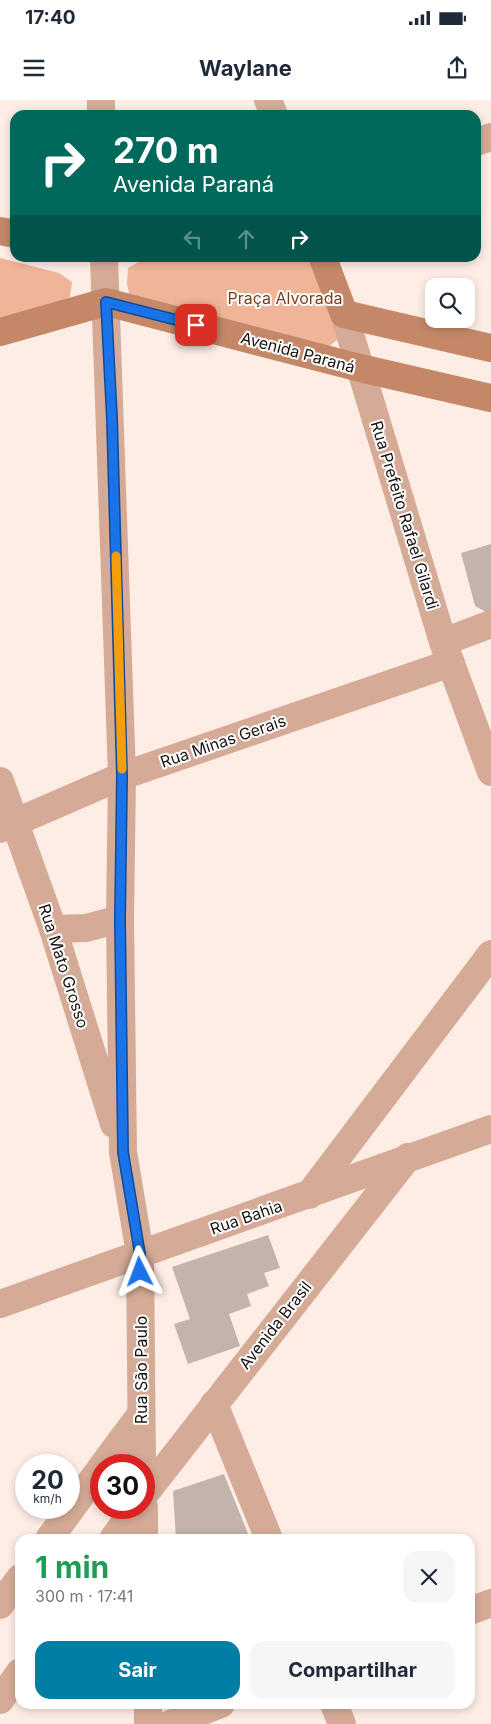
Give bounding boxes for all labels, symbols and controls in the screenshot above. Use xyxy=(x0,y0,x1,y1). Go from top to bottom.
text: 17:40 xyxy=(25,6,76,29)
icon: menu xyxy=(20,54,48,82)
icon: share xyxy=(443,54,471,82)
text: Waylane xyxy=(199,55,292,81)
text: 270 m xyxy=(113,129,219,171)
icon: right xyxy=(30,130,95,195)
text: Avenida Paraná xyxy=(113,171,274,197)
icon: left xyxy=(179,225,207,253)
icon: ahead xyxy=(232,225,260,253)
icon: right xyxy=(285,225,313,253)
map controls xyxy=(425,278,475,328)
button: search xyxy=(425,278,475,328)
park label: Praça Alvorada xyxy=(227,288,343,308)
pin xyxy=(175,304,217,346)
icon: arrive xyxy=(182,311,210,339)
street label: Avenida Paraná xyxy=(239,327,357,377)
street label: Rua Prefeito Rafael Gilardi xyxy=(367,418,443,612)
street label: Rua Minas Gerais xyxy=(158,710,288,772)
street label: Rua Mato Grosso xyxy=(34,901,94,1031)
street label: Rua Bahia xyxy=(207,1195,285,1239)
position arrow xyxy=(113,1245,165,1297)
street label: Avenida Brasil xyxy=(234,1277,316,1373)
street label: Rua São Paulo xyxy=(131,1316,151,1424)
speed limit sign: 30 xyxy=(90,1454,155,1519)
text: 20 xyxy=(31,1465,64,1495)
text: km/h xyxy=(33,1491,62,1506)
text: 1 min xyxy=(35,1549,109,1585)
button: close xyxy=(403,1551,455,1603)
text: 300 m · 17:41 xyxy=(35,1586,133,1606)
button: Sair xyxy=(35,1641,240,1699)
button: Compartilhar xyxy=(250,1641,455,1699)

